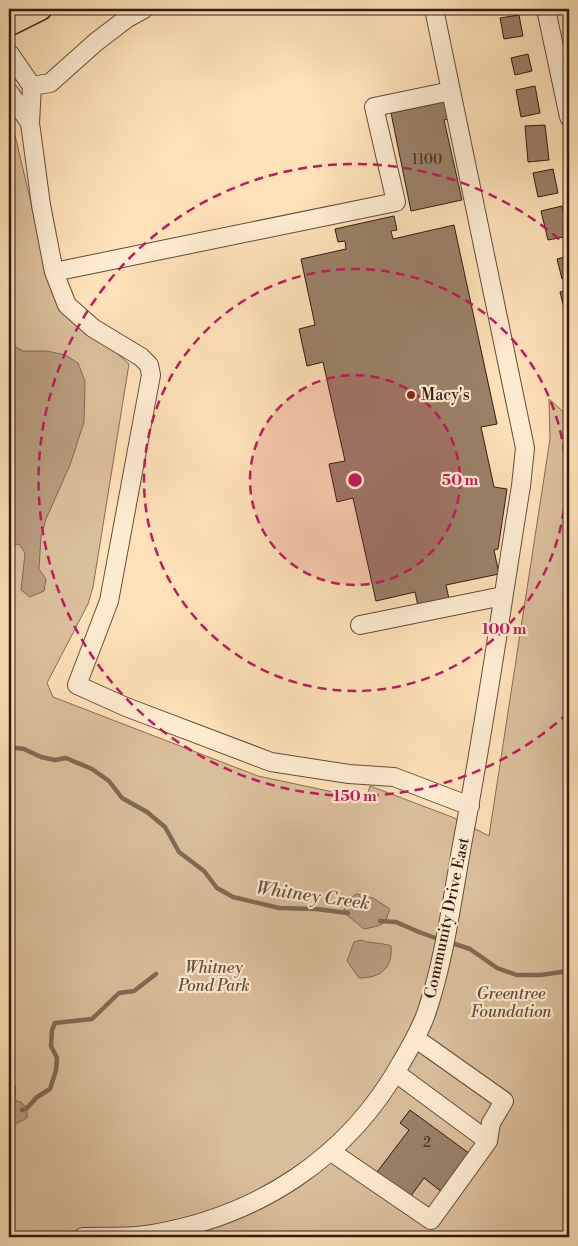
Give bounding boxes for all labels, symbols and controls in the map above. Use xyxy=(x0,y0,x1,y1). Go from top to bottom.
house number: 1100 xyxy=(412,151,442,169)
place label: Macy's xyxy=(421,385,470,405)
marker: Macy's xyxy=(405,389,417,401)
centre of rings xyxy=(346,471,364,489)
text: 50 m xyxy=(442,471,478,490)
text: 100 m xyxy=(482,620,527,639)
text: 150 m xyxy=(333,787,377,806)
street label: Community Drive East xyxy=(420,835,474,1001)
water label: Whitney Creek xyxy=(255,877,371,915)
park label: Whitney Pond Park xyxy=(177,958,250,996)
park label: Greentree Foundation xyxy=(470,984,553,1022)
house number: 2 xyxy=(423,1134,431,1152)

